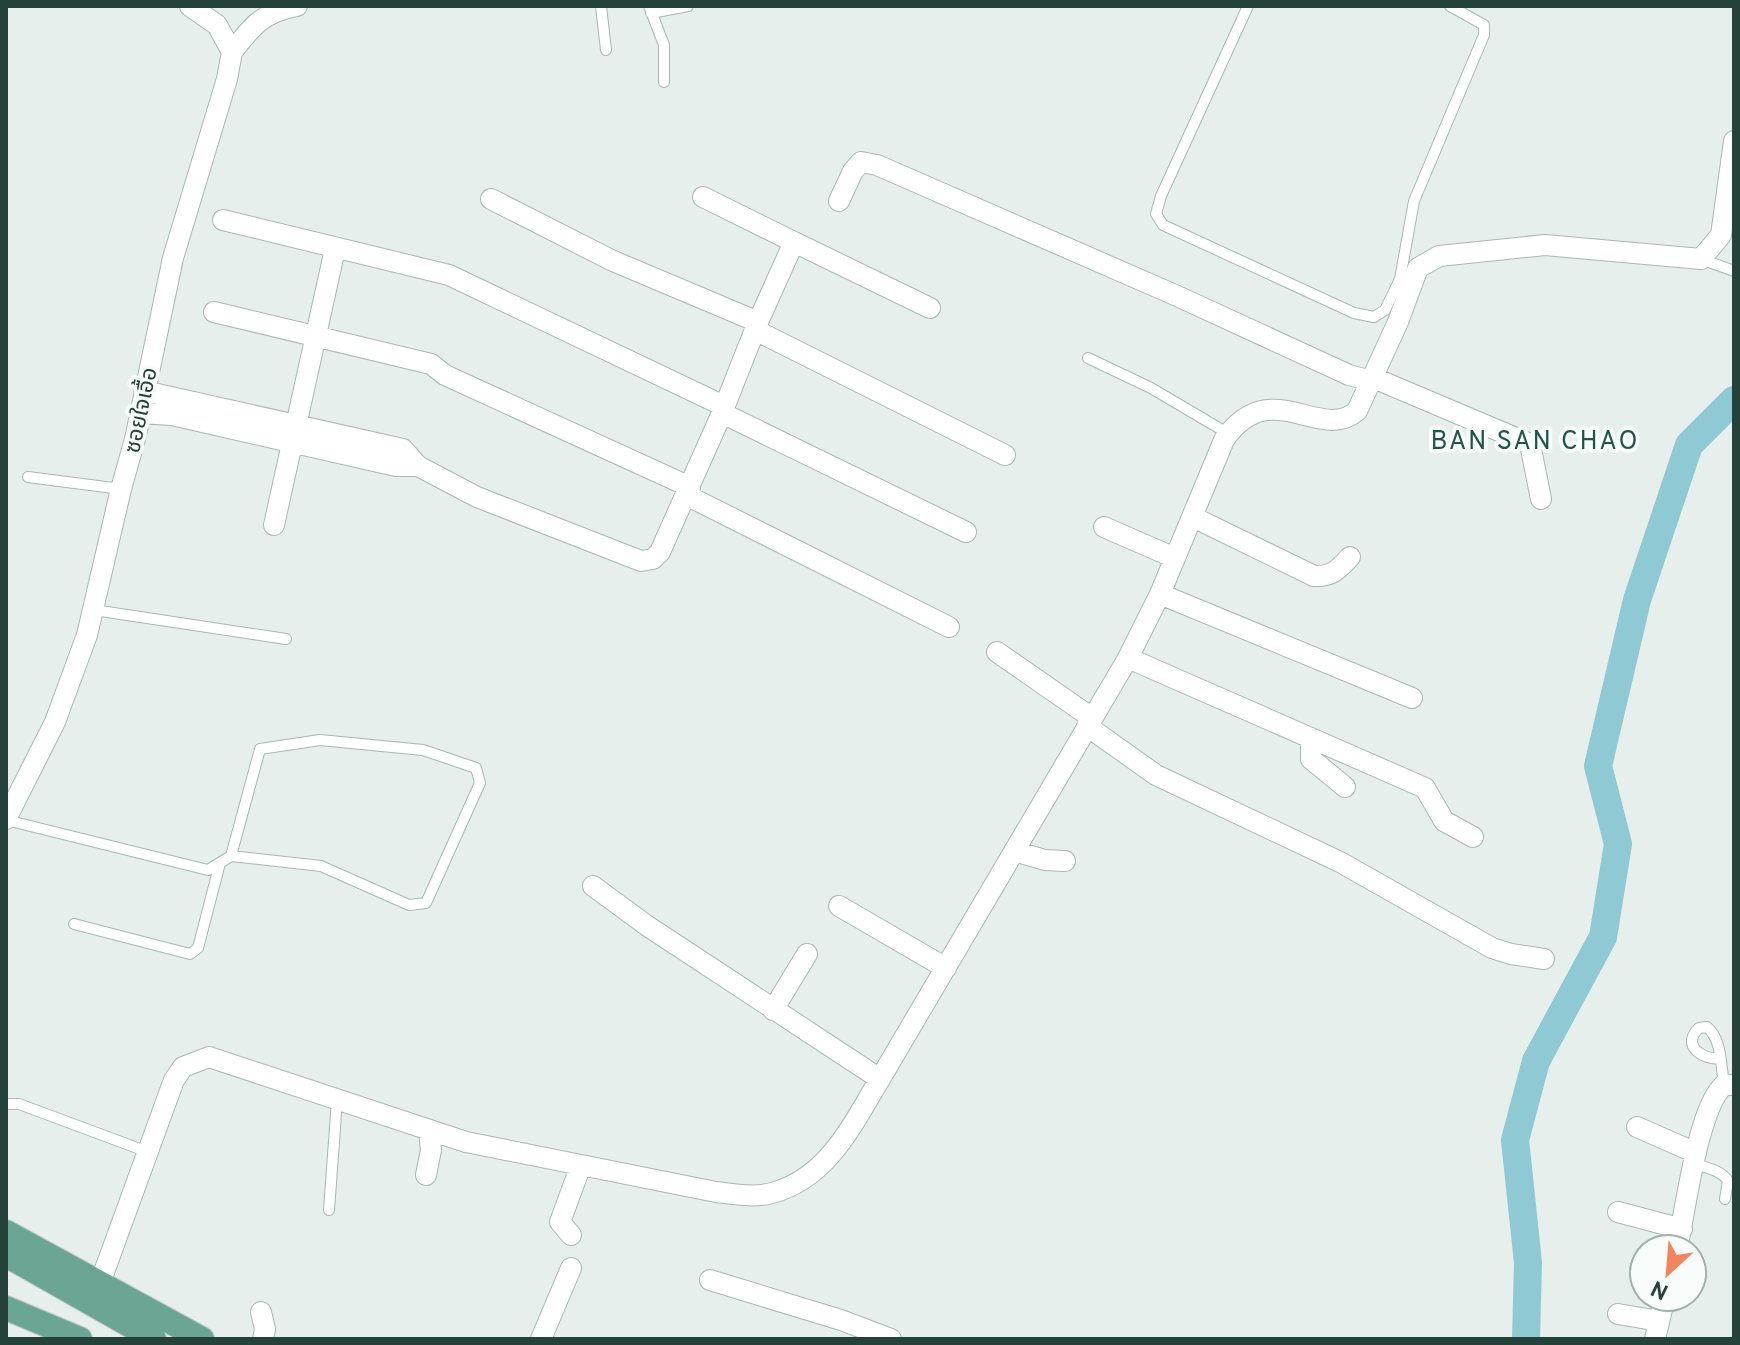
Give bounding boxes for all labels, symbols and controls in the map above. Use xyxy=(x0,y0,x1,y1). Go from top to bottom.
street label: ซอยใจเอื้อ xyxy=(116,364,165,456)
district label: BAN SAN CHAO xyxy=(1431,426,1639,459)
north arrow xyxy=(1628,1233,1708,1313)
text: N xyxy=(1647,1273,1673,1304)

